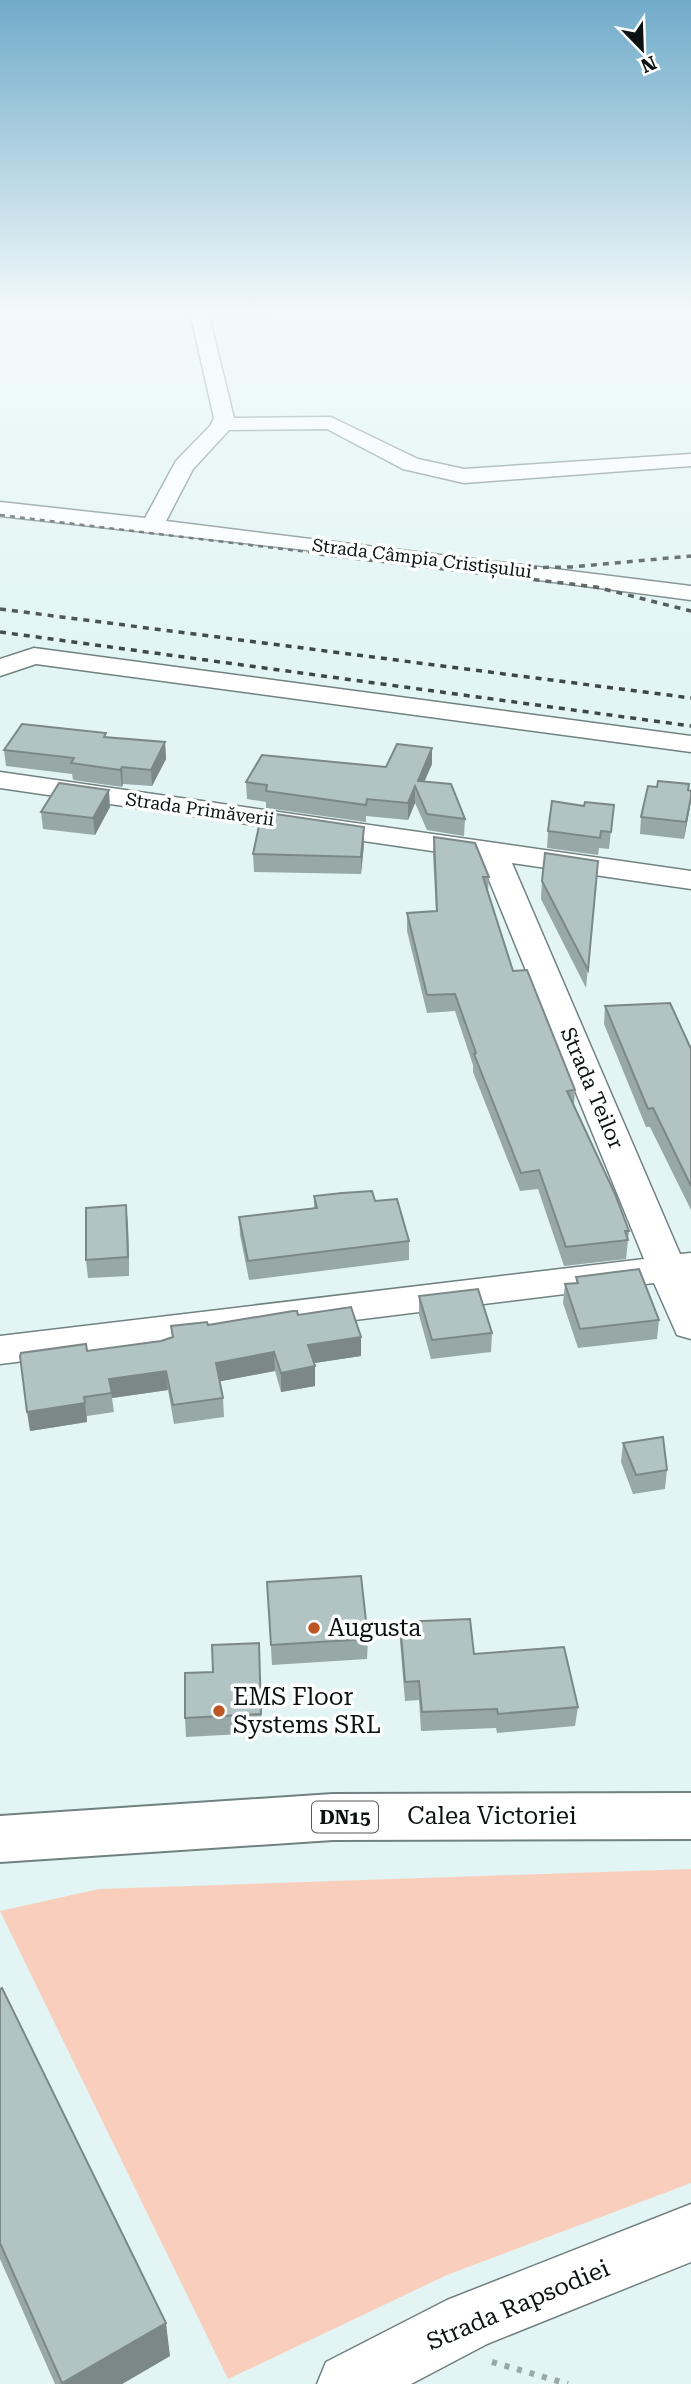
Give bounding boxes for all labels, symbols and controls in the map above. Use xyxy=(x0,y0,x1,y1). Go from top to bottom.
north arrow xyxy=(607,14,677,84)
text: N xyxy=(637,51,660,78)
street label: Strada Câmpia Cristișului xyxy=(311,534,533,583)
street label: Strada Primăverii xyxy=(124,788,276,830)
street label: Strada Teilor xyxy=(556,1024,628,1153)
place label: Augusta xyxy=(328,1614,421,1642)
marker: Augusta xyxy=(306,1620,322,1636)
place label: EMS Floor Systems SRL xyxy=(233,1683,381,1739)
marker: EMS Floor Systems SRL xyxy=(211,1703,227,1719)
road number: DN15 xyxy=(312,1801,378,1832)
street label: Calea Victoriei xyxy=(407,1802,577,1830)
street label: Strada Rapsodiei xyxy=(422,2254,614,2356)

